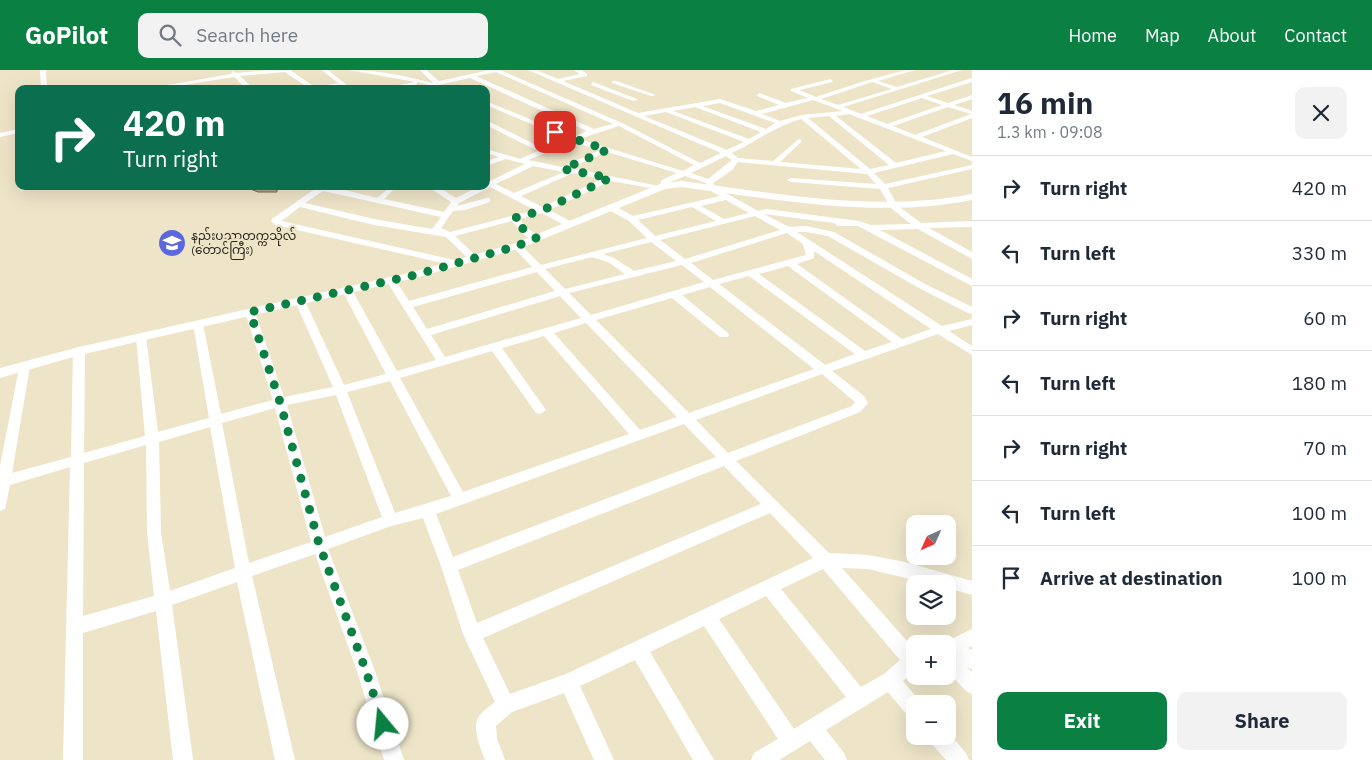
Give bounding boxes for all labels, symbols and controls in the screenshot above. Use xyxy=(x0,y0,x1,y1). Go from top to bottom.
search box xyxy=(138,13,488,58)
text: GoPilot xyxy=(25,19,108,51)
icon: search xyxy=(156,21,184,49)
text: Search here xyxy=(196,23,298,47)
text: Home xyxy=(1069,24,1117,47)
text: Map xyxy=(1145,24,1180,47)
text: About xyxy=(1208,24,1256,47)
text: Contact xyxy=(1284,24,1347,47)
text: 16 min xyxy=(997,83,1093,122)
button: close xyxy=(1295,87,1347,139)
text: 420 m xyxy=(123,100,226,146)
icon: right xyxy=(40,105,105,170)
pin xyxy=(534,111,576,153)
icon: arrive xyxy=(541,118,569,146)
text: 1.3 km · 09:08 xyxy=(997,122,1103,142)
text: Turn right xyxy=(123,144,218,173)
icon: right xyxy=(997,174,1025,202)
text: Turn right xyxy=(1040,176,1127,200)
text: 420 m xyxy=(1292,176,1347,200)
place label: နည်းပညာတက္ကသိုလ် (တောင်ကြီး) xyxy=(191,227,296,260)
school or university icon: နည်းပညာတက္ကသိုလ် (တောင်ကြီး) xyxy=(157,228,187,258)
icon: left xyxy=(997,239,1025,267)
text: Turn left xyxy=(1040,241,1116,265)
text: 330 m xyxy=(1292,241,1347,265)
icon: right xyxy=(997,304,1025,332)
text: Turn right xyxy=(1040,306,1127,330)
text: 60 m xyxy=(1303,306,1347,330)
icon: left xyxy=(997,369,1025,397)
text: Turn left xyxy=(1040,371,1116,395)
text: 180 m xyxy=(1292,371,1347,395)
icon: right xyxy=(997,434,1025,462)
text: Turn right xyxy=(1040,436,1127,460)
text: 70 m xyxy=(1303,436,1347,460)
icon: left xyxy=(997,499,1025,527)
text: Turn left xyxy=(1040,501,1116,525)
text: 100 m xyxy=(1292,501,1347,525)
north arrow xyxy=(906,515,956,565)
map controls xyxy=(906,515,956,745)
icon: arrive xyxy=(997,564,1025,592)
text: Arrive at destination xyxy=(1040,566,1223,590)
text: 100 m xyxy=(1292,566,1347,590)
button: layers xyxy=(906,575,956,625)
button: + xyxy=(906,635,956,685)
button: Exit xyxy=(997,692,1167,750)
button: Share xyxy=(1177,692,1347,750)
button: − xyxy=(906,695,956,745)
position arrow xyxy=(356,697,408,749)

